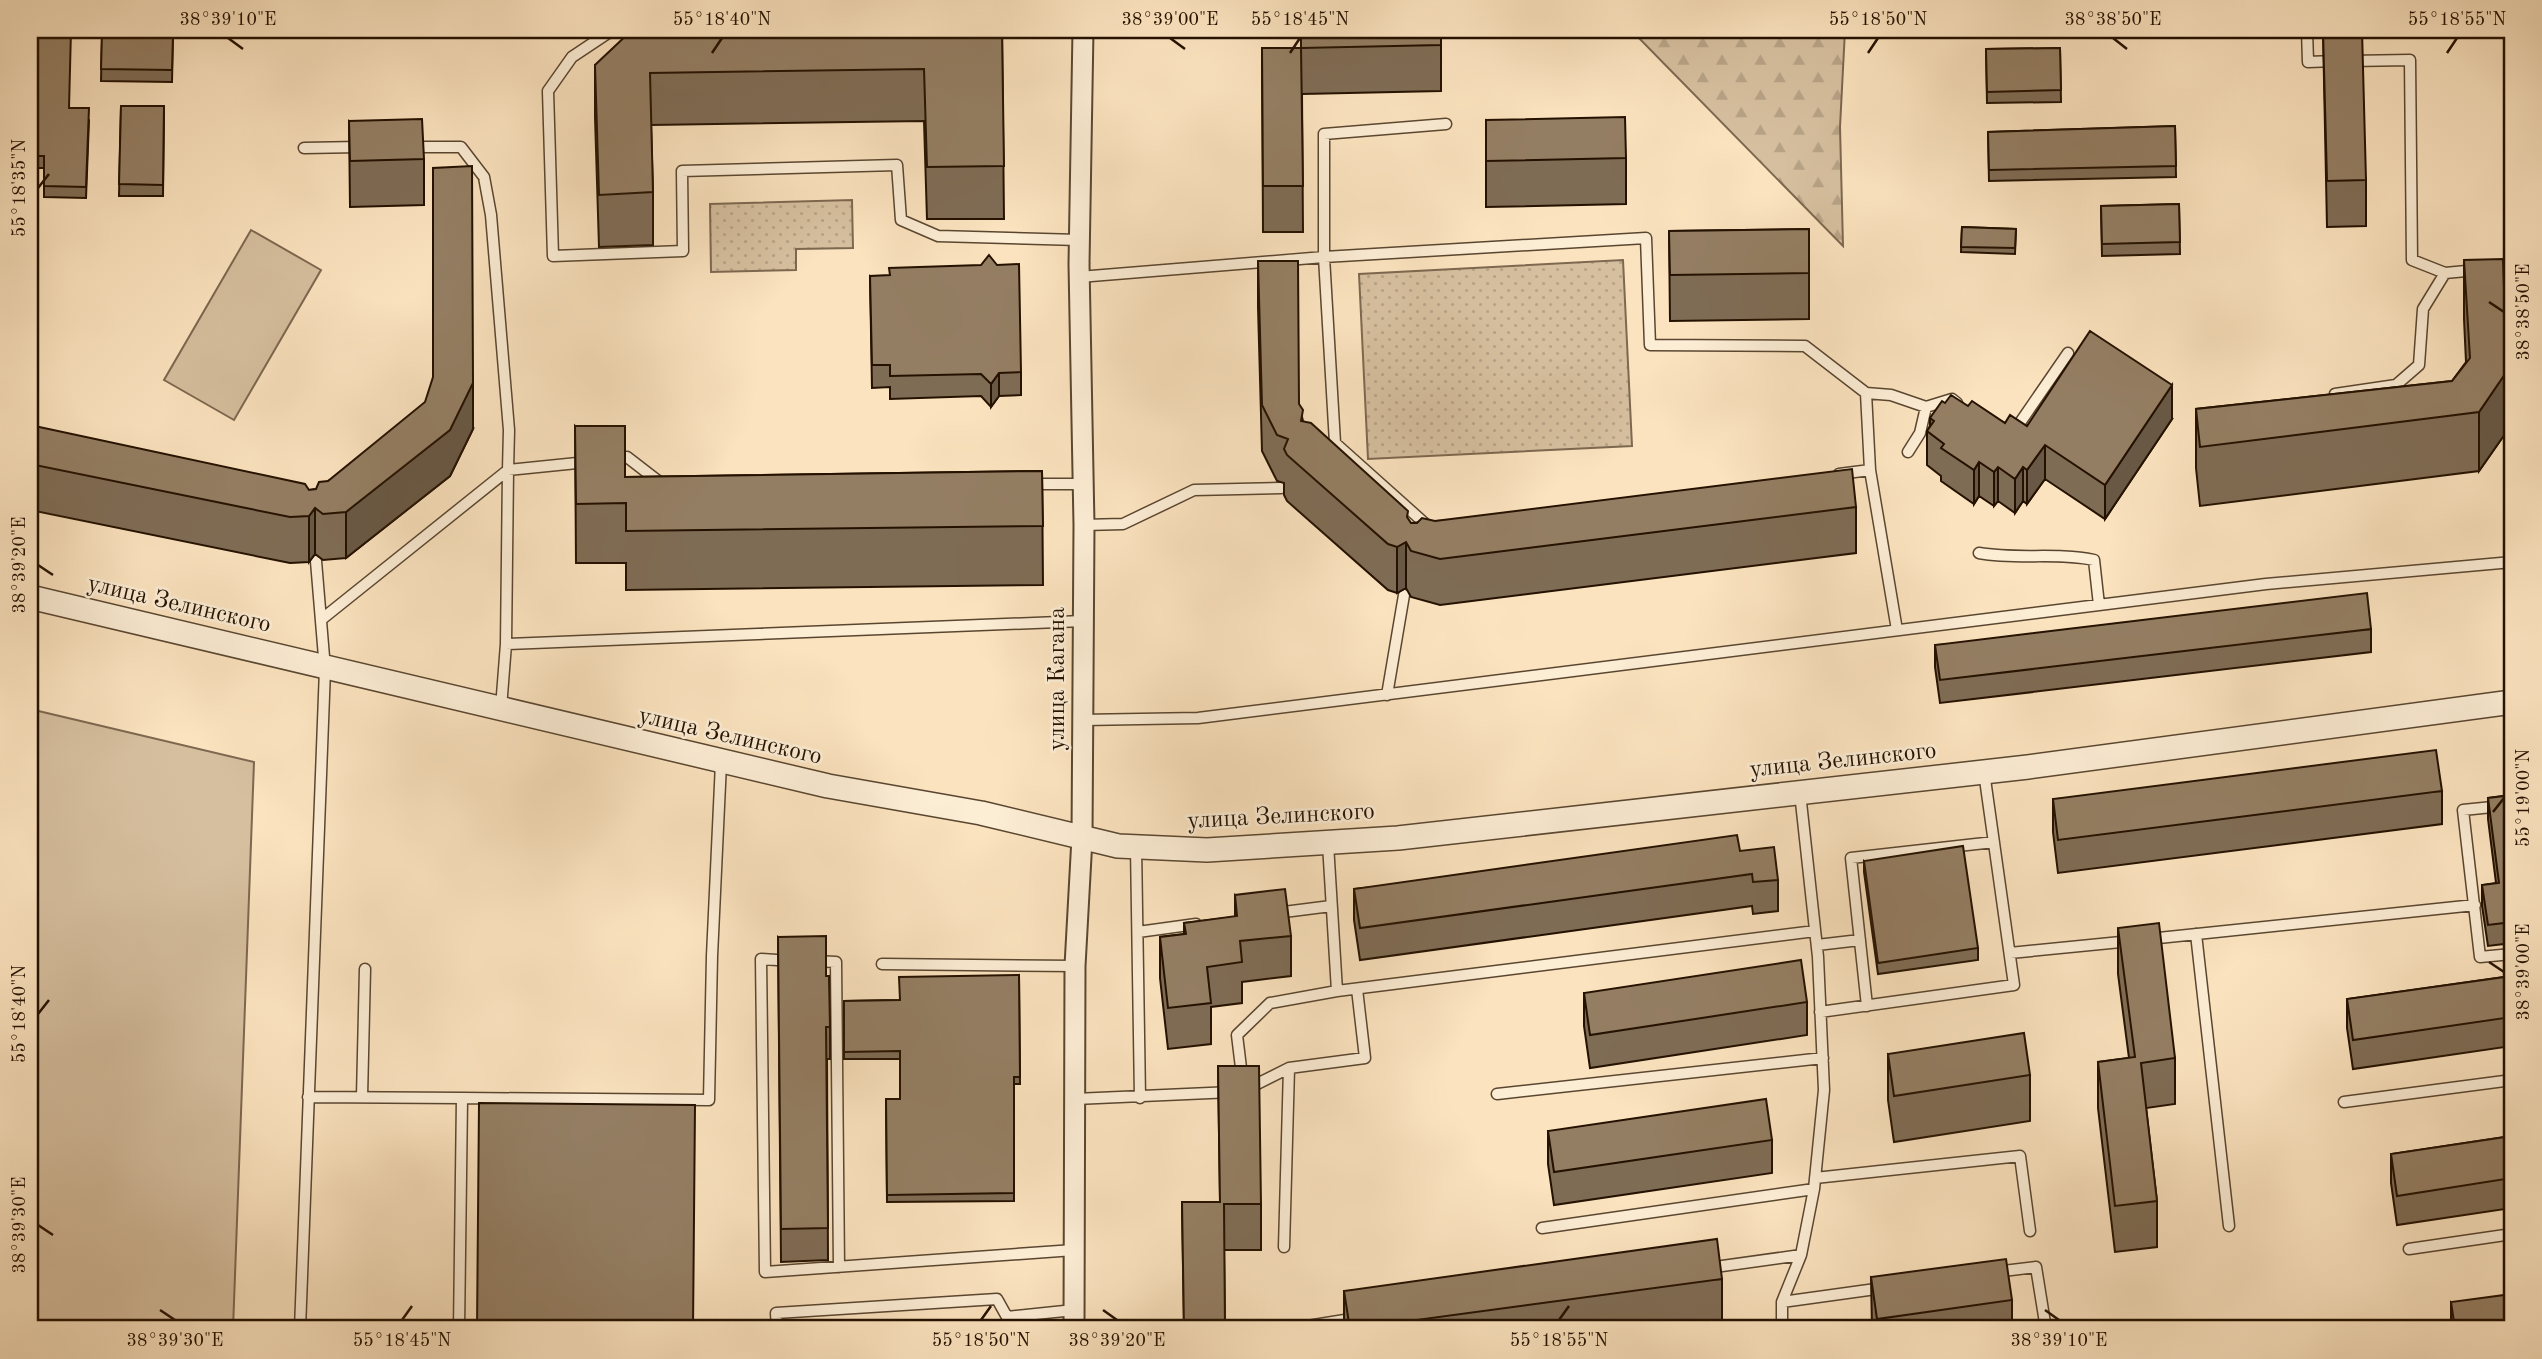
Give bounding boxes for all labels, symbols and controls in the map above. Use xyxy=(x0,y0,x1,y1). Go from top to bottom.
text: 38°39'10"E xyxy=(180,11,276,29)
text: 55°18'40"N xyxy=(673,11,771,29)
text: 38°39'00"E xyxy=(1122,11,1218,29)
text: 55°18'45"N xyxy=(1251,11,1349,29)
text: 55°18'50"N xyxy=(1829,11,1927,29)
text: 38°38'50"E xyxy=(2065,11,2161,29)
text: 55°18'55"N xyxy=(2408,11,2506,29)
text: 55°18'35"N xyxy=(11,139,29,237)
text: 38°38'50"E xyxy=(2515,264,2533,360)
text: 38°39'20"E xyxy=(11,517,29,613)
street label: улица Зелинского xyxy=(85,572,273,638)
street label: улица Кагана xyxy=(1046,607,1070,751)
street label: улица Зелинского xyxy=(636,704,824,770)
street label: улица Зелинского xyxy=(1748,739,1938,783)
text: 55°19'00"N xyxy=(2515,749,2533,847)
street label: улица Зелинского xyxy=(1187,800,1375,834)
text: 38°39'00"E xyxy=(2515,924,2533,1020)
text: 55°18'40"N xyxy=(11,965,29,1063)
text: 38°39'30"E xyxy=(11,1177,29,1273)
text: 38°39'30"E xyxy=(127,1332,223,1350)
text: 55°18'45"N xyxy=(353,1332,451,1350)
text: 55°18'50"N xyxy=(932,1332,1030,1350)
text: 38°39'20"E xyxy=(1069,1332,1165,1350)
text: 55°18'55"N xyxy=(1510,1332,1608,1350)
text: 38°39'10"E xyxy=(2011,1332,2107,1350)

